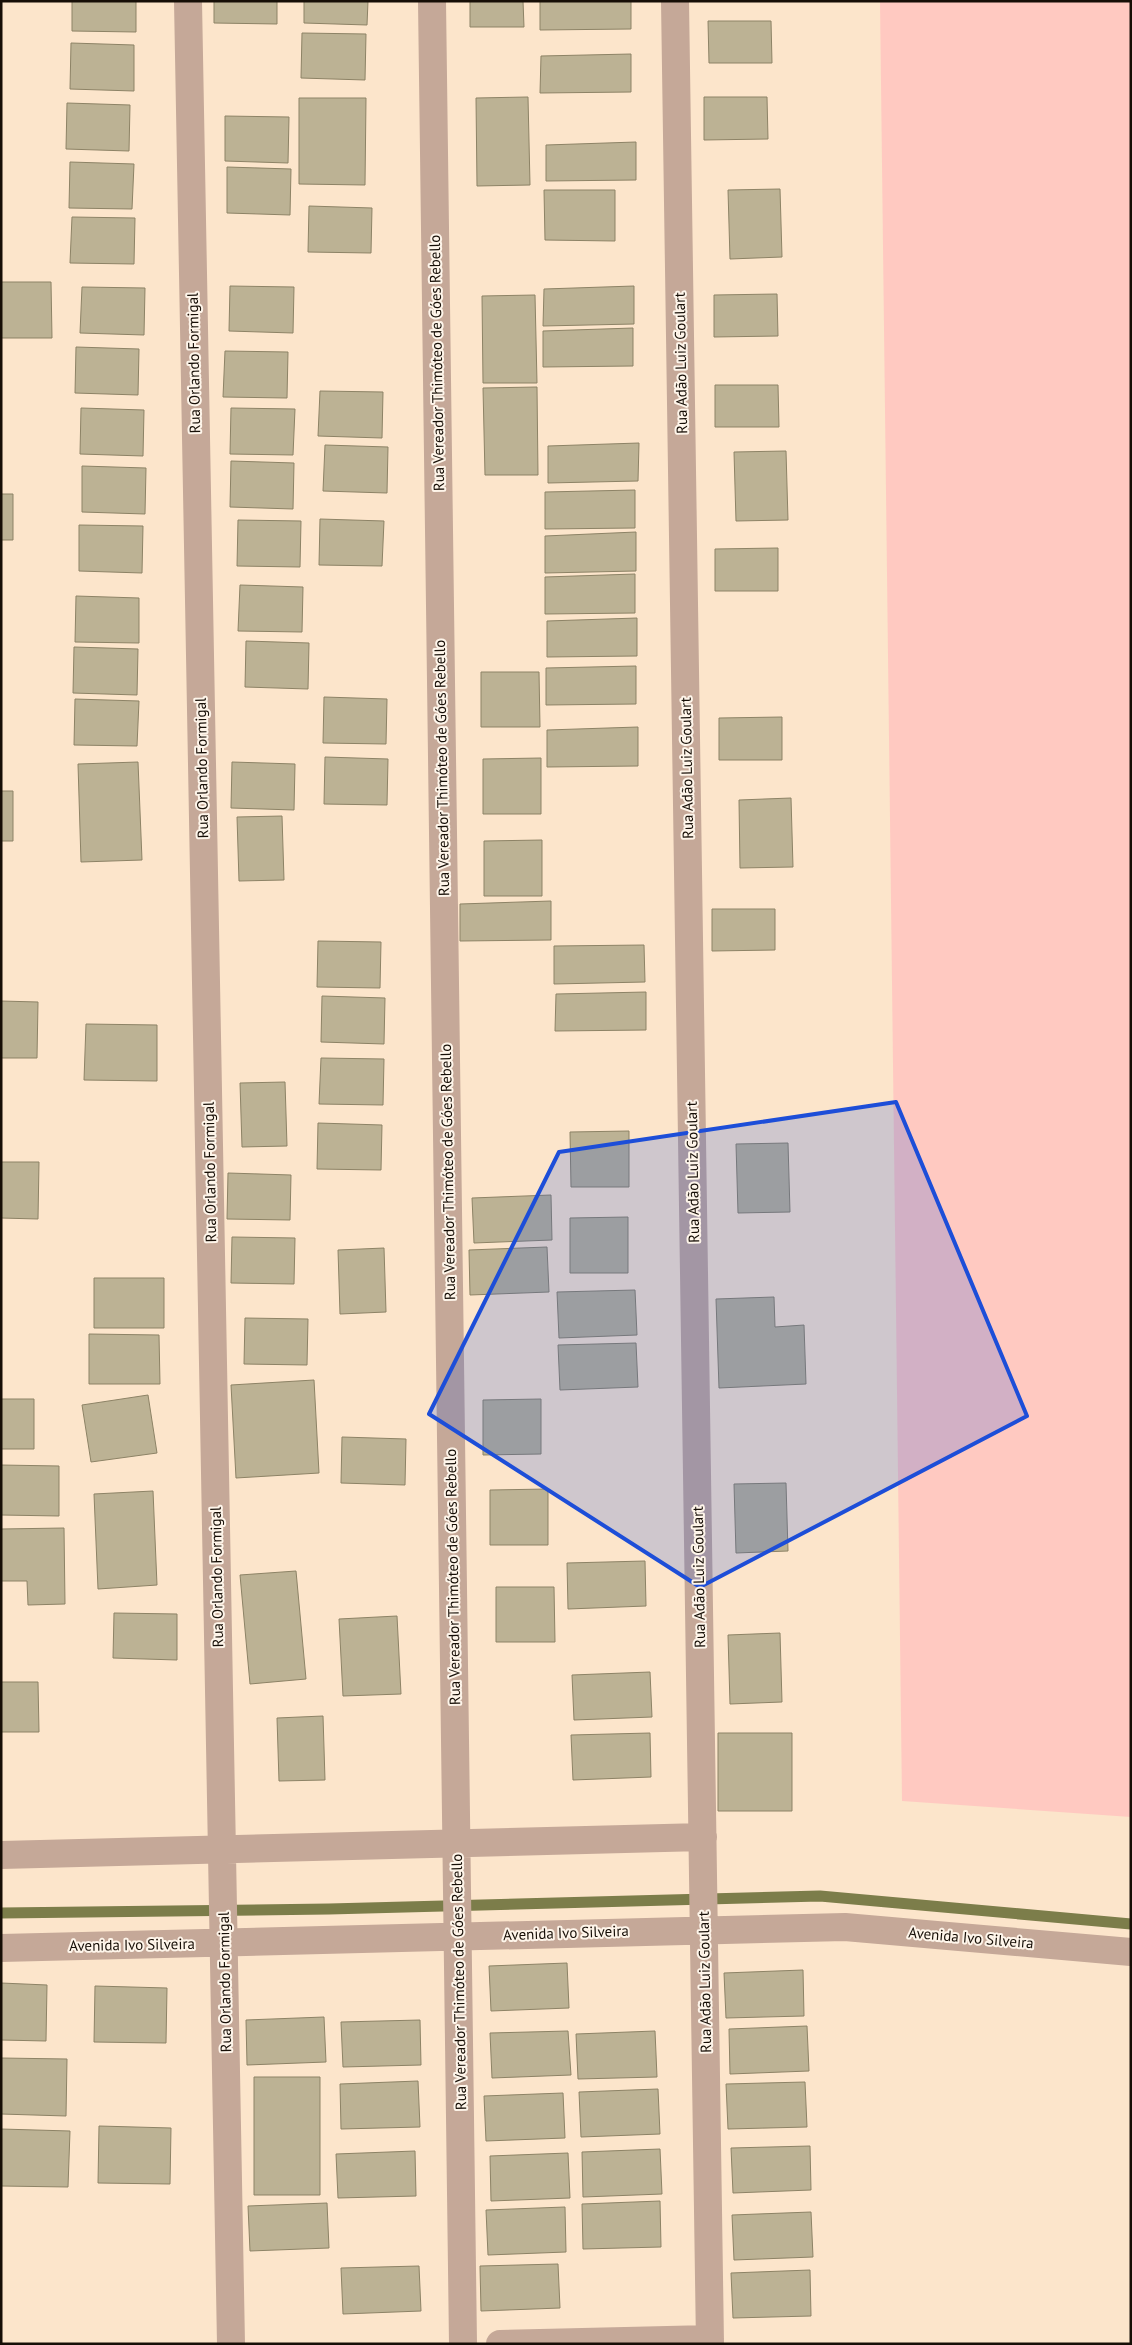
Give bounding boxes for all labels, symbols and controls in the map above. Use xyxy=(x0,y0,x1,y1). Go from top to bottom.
street label: Rua Vereador Thimóteo de Góes Rebello xyxy=(425,235,448,491)
street label: Rua Orlando Formigal xyxy=(183,292,204,434)
street label: Rua Adão Luiz Goulart xyxy=(670,292,691,434)
street label: Rua Vereador Thimóteo de Góes Rebello xyxy=(430,640,453,896)
street label: Rua Orlando Formigal xyxy=(191,697,212,839)
street label: Rua Adão Luiz Goulart xyxy=(676,697,697,839)
street label: Rua Vereador Thimóteo de Góes Rebello xyxy=(436,1044,459,1300)
street label: Rua Orlando Formigal xyxy=(199,1101,220,1243)
street label: Rua Adão Luiz Goulart xyxy=(682,1101,703,1243)
street label: Rua Vereador Thimóteo de Góes Rebello xyxy=(441,1449,464,1705)
street label: Rua Orlando Formigal xyxy=(206,1506,227,1648)
street label: Rua Adão Luiz Goulart xyxy=(688,1506,709,1648)
street label: Rua Vereador Thimóteo de Góes Rebello xyxy=(447,1854,470,2110)
street label: Rua Orlando Formigal xyxy=(214,1911,235,2053)
street label: Rua Adão Luiz Goulart xyxy=(694,1911,715,2053)
street label: Avenida Ivo Silveira xyxy=(503,1921,629,1944)
street label: Avenida Ivo Silveira xyxy=(908,1923,1035,1952)
street label: Avenida Ivo Silveira xyxy=(69,1934,195,1955)

